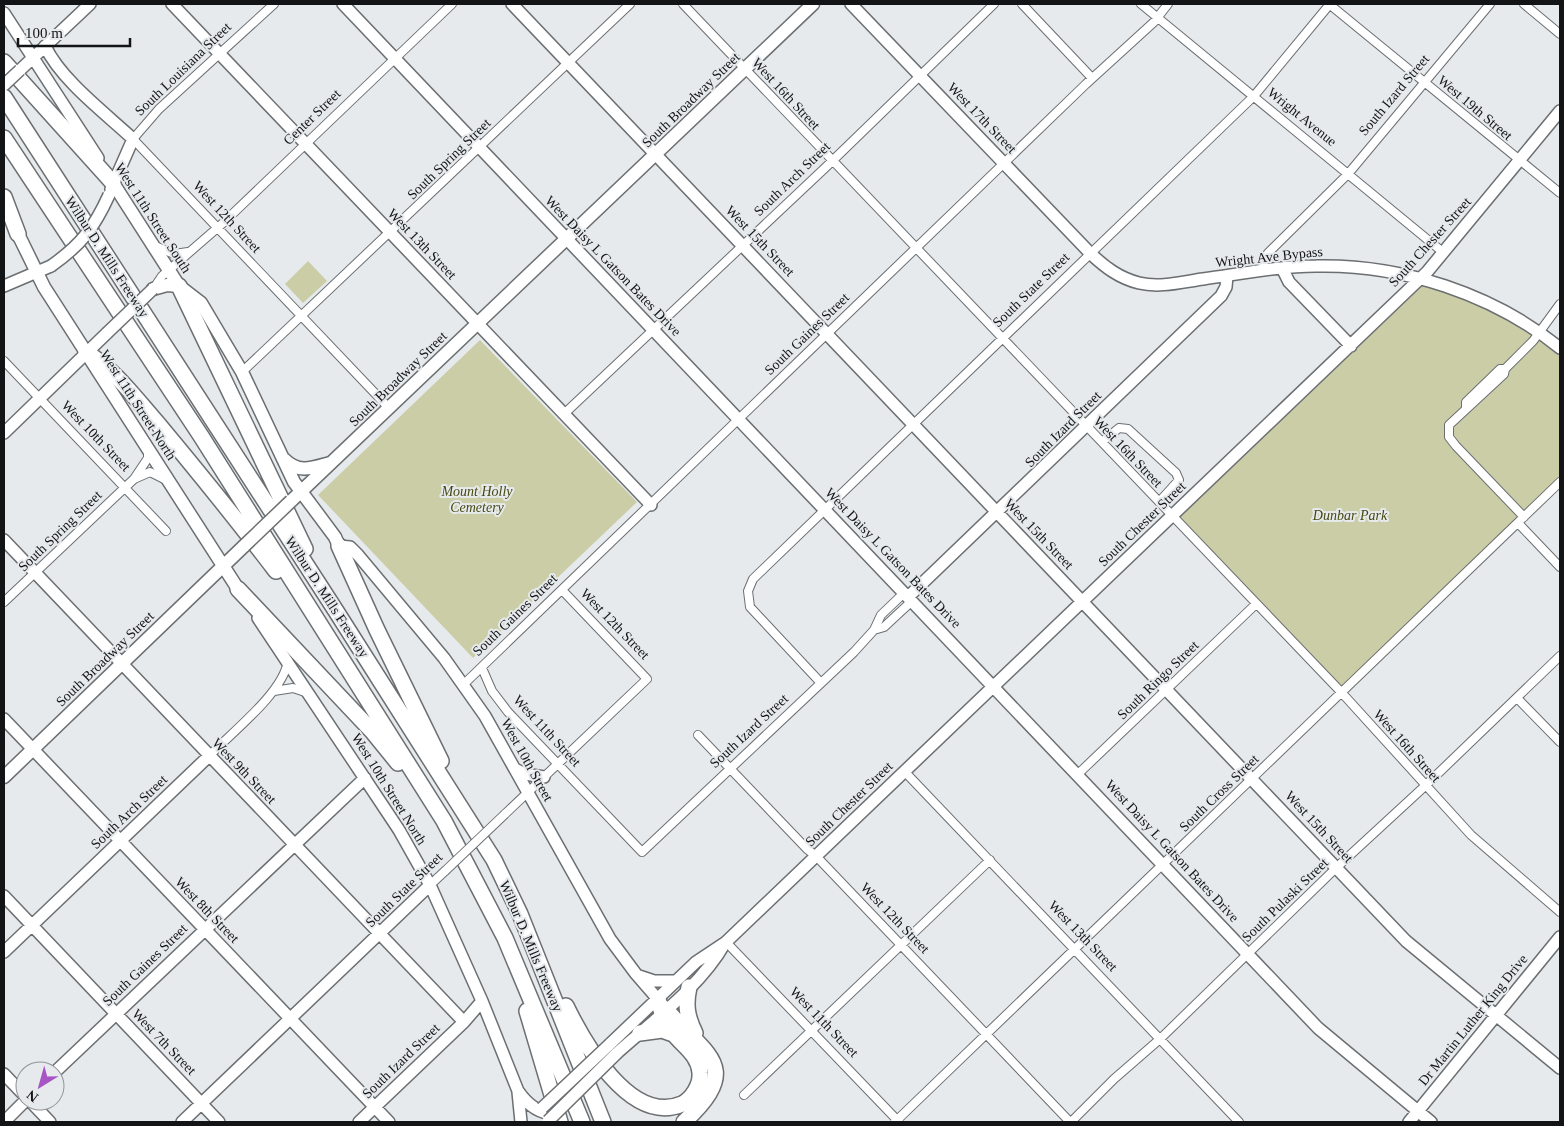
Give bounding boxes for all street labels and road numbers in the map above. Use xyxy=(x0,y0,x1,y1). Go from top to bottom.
street label: South Louisiana Street xyxy=(132,19,234,119)
street label: South Broadway Street xyxy=(639,49,743,151)
street label: South Izard Street xyxy=(1356,51,1432,139)
street label: West 16th Street xyxy=(749,55,823,133)
street label: West 19th Street xyxy=(1435,73,1515,143)
street label: West 17th Street xyxy=(945,80,1019,156)
street label: Wright Avenue xyxy=(1265,85,1339,149)
street label: Center Street xyxy=(280,86,344,148)
street label: South Spring Street xyxy=(404,115,494,202)
street label: South Arch Street xyxy=(751,139,833,219)
street label: West 11th Street South xyxy=(112,160,194,276)
street label: West 12th Street xyxy=(190,178,264,256)
street label: West Daisy L Gatson Bates Drive xyxy=(542,193,684,339)
street label: Wilbur D. Mills Freeway xyxy=(62,194,152,320)
street label: South Chester Street xyxy=(1386,194,1474,290)
street label: West 15th Street xyxy=(723,203,797,279)
street label: West 13th Street xyxy=(385,206,459,282)
street label: Wright Ave Bypass xyxy=(1214,244,1324,270)
street label: South State Street xyxy=(990,250,1072,330)
street label: South Gaines Street xyxy=(762,290,852,378)
street label: South Broadway Street xyxy=(346,328,450,430)
street label: West 11th Street North xyxy=(97,347,179,463)
street label: South Izard Street xyxy=(1022,388,1104,470)
street label: West 10th Street xyxy=(59,398,133,474)
street label: West 16th Street xyxy=(1091,414,1165,490)
street label: South Chester Street xyxy=(1095,479,1189,569)
street label: West Daisy L Gatson Bates Drive xyxy=(822,485,964,631)
street label: South Spring Street xyxy=(15,487,105,574)
street label: West 15th Street xyxy=(1002,496,1076,572)
street label: Wilbur D. Mills Freeway xyxy=(282,534,372,660)
street label: South Gaines Street xyxy=(470,571,560,659)
street label: West 12th Street xyxy=(578,586,652,662)
street label: South Broadway Street xyxy=(53,608,157,710)
street label: South Ringo Street xyxy=(1114,638,1202,722)
street label: South Izard Street xyxy=(707,691,791,771)
street label: West 11th Street xyxy=(510,692,584,770)
street label: West 16th Street xyxy=(1371,707,1443,785)
street label: West 10th Street xyxy=(498,716,556,804)
street label: West 10th Street North xyxy=(349,731,429,847)
street label: West 9th Street xyxy=(209,735,279,807)
street label: South Cross Street xyxy=(1176,751,1262,835)
street label: South Chester Street xyxy=(802,759,896,849)
street label: South Arch Street xyxy=(88,772,170,852)
street label: West Daisy L Gatson Bates Drive xyxy=(1102,777,1242,925)
street label: West 15th Street xyxy=(1282,788,1356,866)
street label: South State Street xyxy=(363,850,445,930)
street label: South Pulaski Street xyxy=(1239,855,1331,945)
street label: West 8th Street xyxy=(172,874,242,946)
street label: Wilbur D. Mills Freeway xyxy=(497,878,565,1014)
street label: West 12th Street xyxy=(858,880,932,956)
street label: West 13th Street xyxy=(1046,898,1120,974)
street label: South Gaines Street xyxy=(100,921,190,1009)
street label: Dr Martin Luther King Drive xyxy=(1416,952,1530,1088)
street label: West 11th Street xyxy=(787,984,861,1060)
street label: West 7th Street xyxy=(129,1006,199,1078)
street label: South Izard Street xyxy=(359,1020,443,1102)

